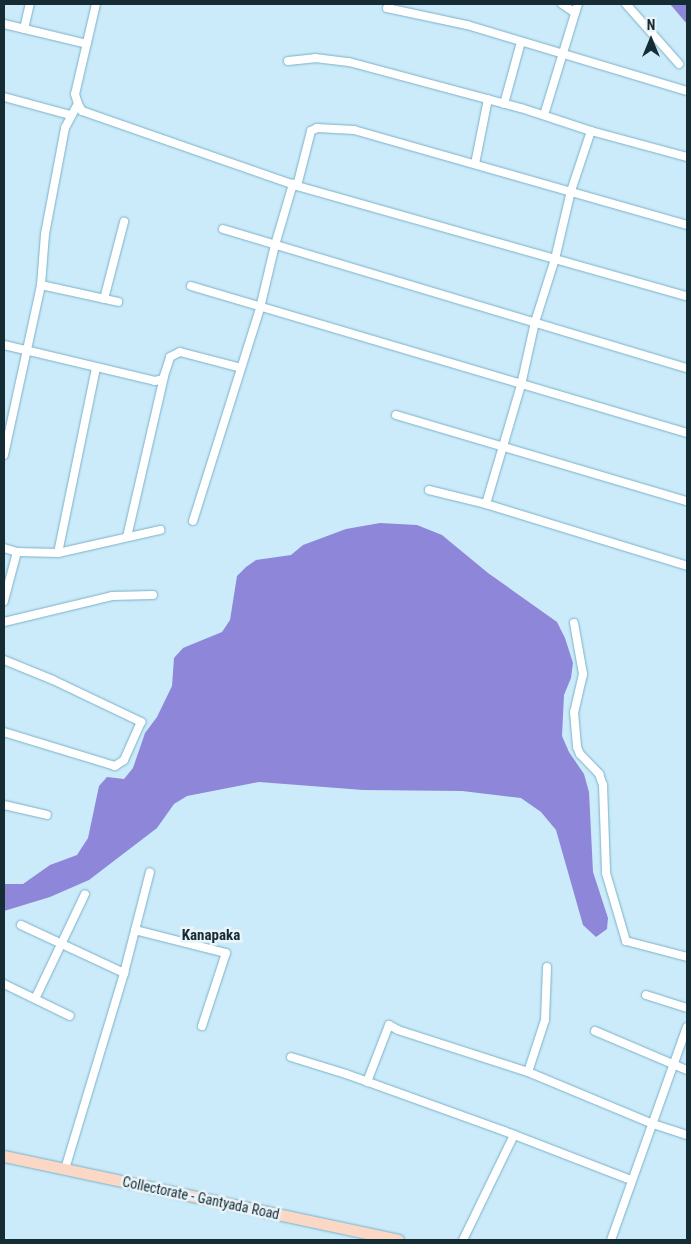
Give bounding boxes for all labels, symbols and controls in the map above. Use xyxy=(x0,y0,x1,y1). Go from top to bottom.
north arrow xyxy=(626,15,676,65)
text: N xyxy=(647,17,655,33)
district label: Kanapaka xyxy=(182,927,240,945)
street label: Collectorate - Gantyada Road xyxy=(121,1173,281,1223)

